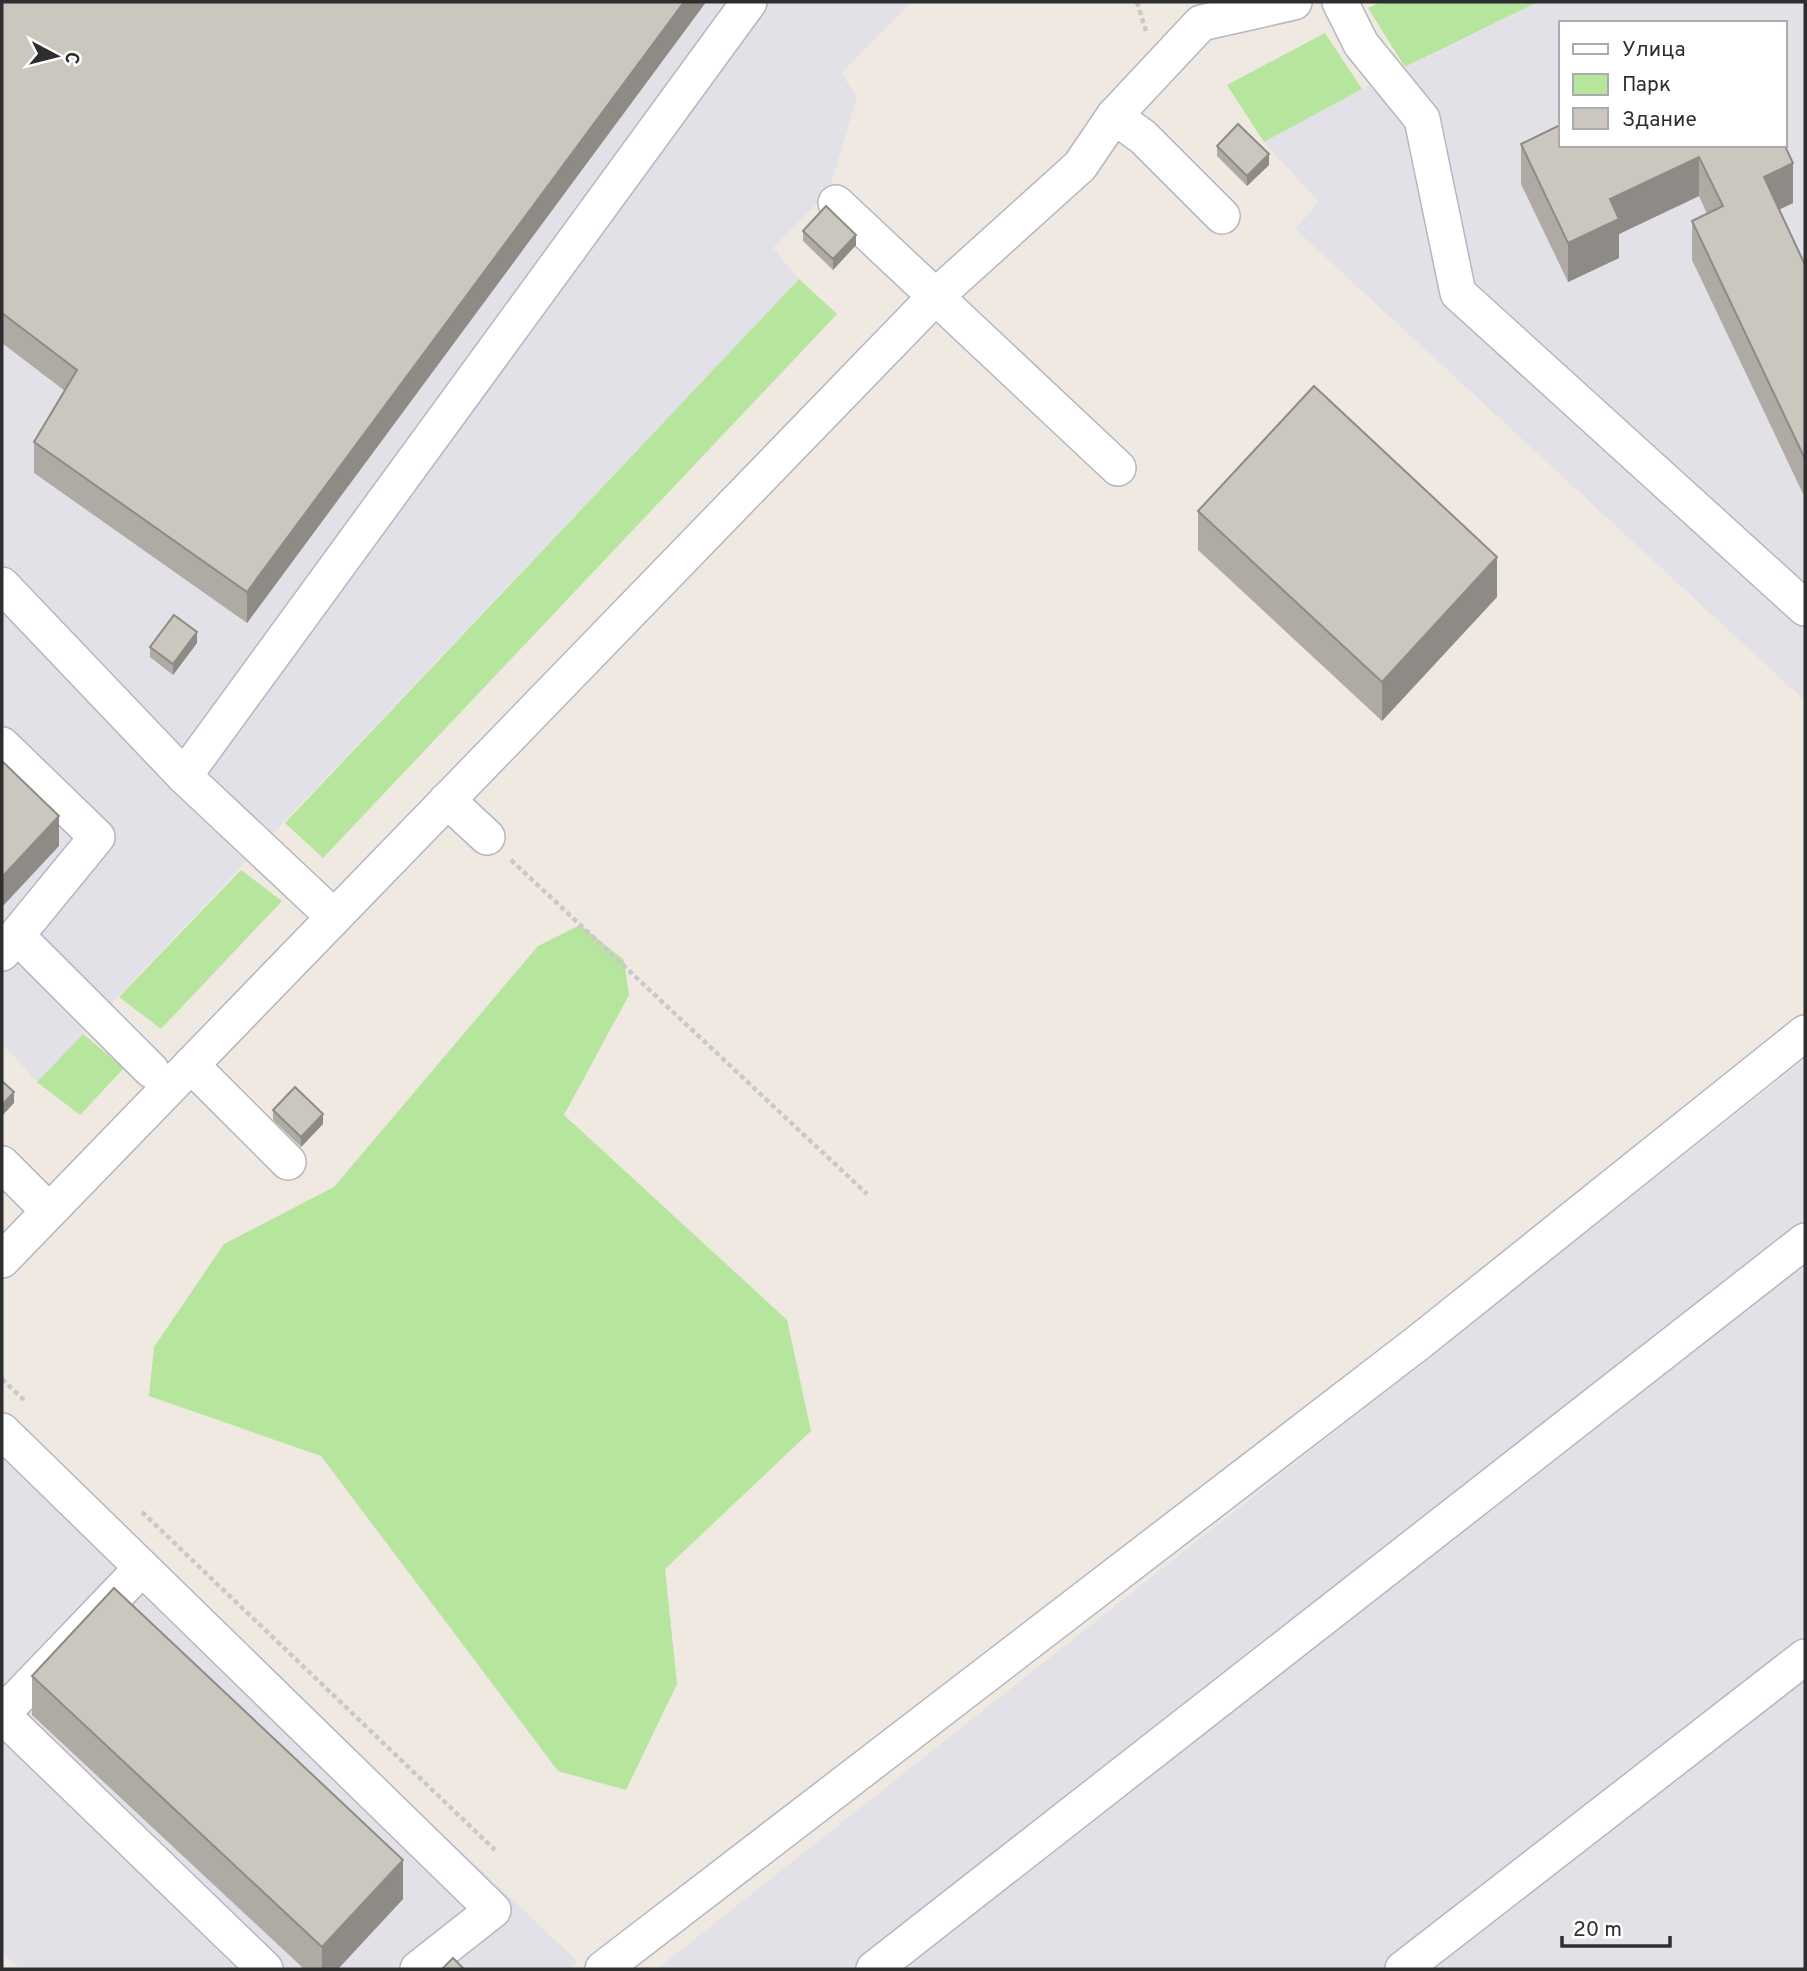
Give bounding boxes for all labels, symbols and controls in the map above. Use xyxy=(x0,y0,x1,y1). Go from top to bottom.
north arrow xyxy=(21,21,91,91)
legend xyxy=(1559,21,1786,147)
text: Улица xyxy=(1622,37,1686,64)
text: С xyxy=(58,50,84,65)
text: Парк xyxy=(1622,72,1671,99)
text: Здание xyxy=(1622,107,1697,134)
scale bar xyxy=(1562,1904,1671,1948)
text: 20 m xyxy=(1573,1917,1622,1944)

